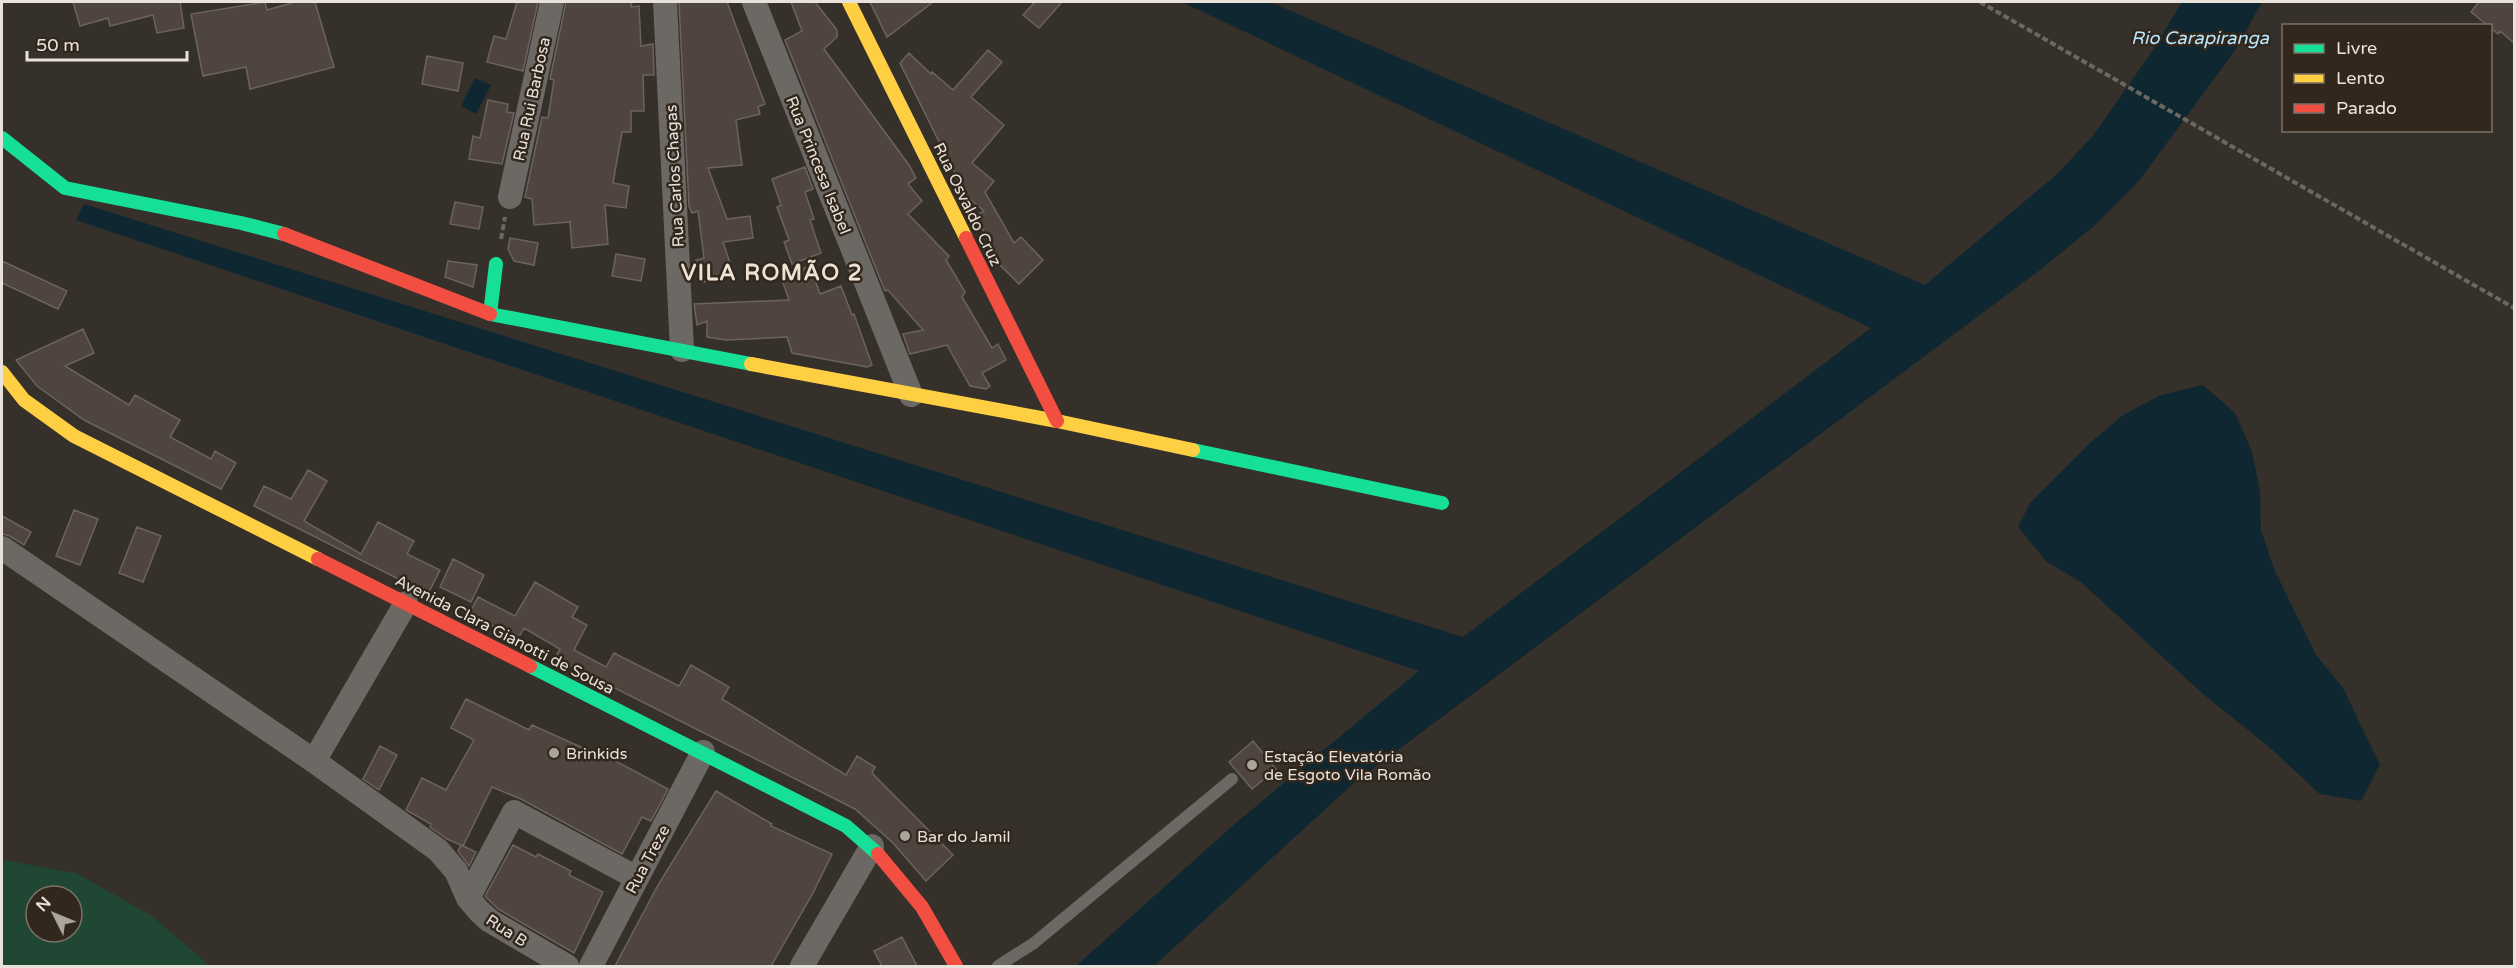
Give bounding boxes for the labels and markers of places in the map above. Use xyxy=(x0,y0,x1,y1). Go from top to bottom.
place label: Brinkids xyxy=(566,744,627,764)
marker: Brinkids xyxy=(547,746,561,760)
place label: Estação Elevatória de Esgoto Vila Romão xyxy=(1264,747,1431,785)
marker: Estação Elevatória de Esgoto Vila Romão xyxy=(1245,758,1259,772)
place label: Bar do Jamil xyxy=(917,827,1010,847)
marker: Bar do Jamil xyxy=(898,829,912,843)

